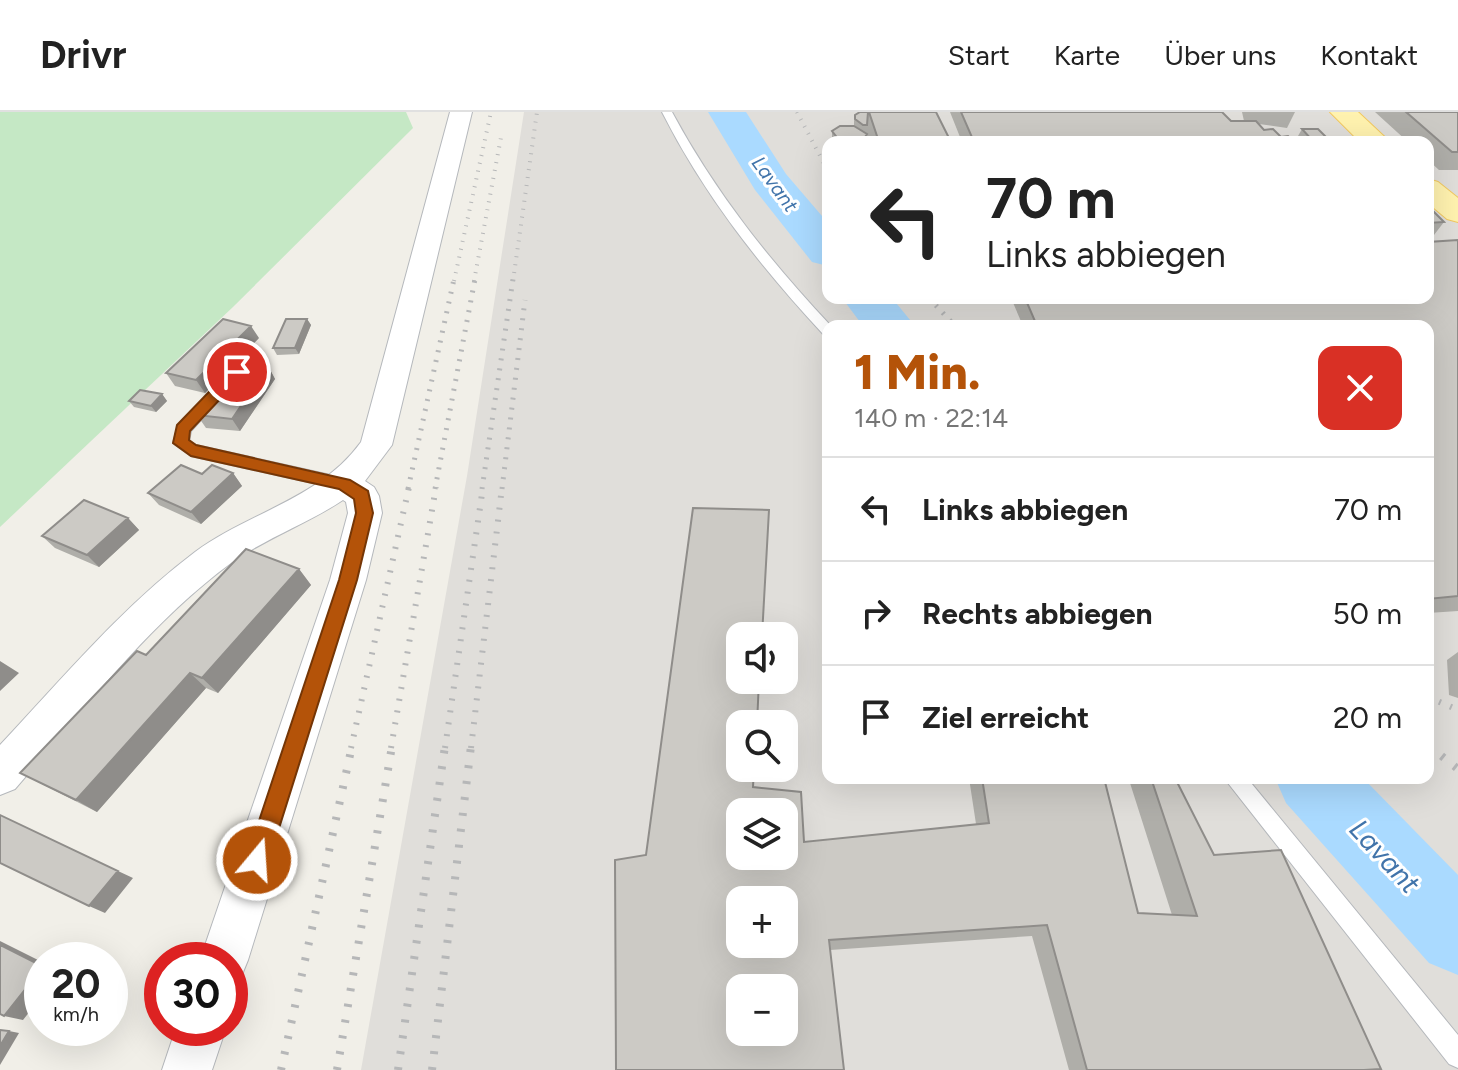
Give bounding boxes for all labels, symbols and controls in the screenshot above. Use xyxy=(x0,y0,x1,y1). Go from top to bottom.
text: Drivr xyxy=(40,32,127,78)
text: Start xyxy=(948,38,1010,72)
text: Karte xyxy=(1054,38,1120,72)
text: Über uns xyxy=(1164,38,1276,72)
text: Kontakt xyxy=(1320,38,1418,72)
water label: Lavant xyxy=(747,151,803,217)
text: 70 m xyxy=(986,165,1116,232)
icon: left xyxy=(854,168,958,272)
text: Links abbiegen xyxy=(986,233,1226,276)
pin xyxy=(203,338,271,406)
text: 1 Min. xyxy=(854,343,981,401)
button: close xyxy=(1318,346,1402,430)
icon: arrive xyxy=(215,350,259,394)
text: 140 m · 22:14 xyxy=(854,402,1008,434)
icon: left xyxy=(854,487,898,531)
text: Links abbiegen xyxy=(922,491,1128,528)
text: 70 m xyxy=(1334,491,1402,528)
icon: right xyxy=(854,591,898,635)
text: Rechts abbiegen xyxy=(922,595,1153,632)
text: 50 m xyxy=(1333,595,1402,632)
map controls xyxy=(726,622,798,1046)
button: sound xyxy=(726,622,798,694)
icon: arrive xyxy=(854,695,898,739)
text: Ziel erreicht xyxy=(922,699,1089,736)
text: 20 m xyxy=(1333,699,1402,736)
button: search xyxy=(726,710,798,782)
button: layers xyxy=(726,798,798,870)
water label: Lavant xyxy=(1343,812,1428,900)
position arrow xyxy=(215,818,299,902)
button: + xyxy=(726,886,798,958)
speed limit sign: 30 xyxy=(144,942,248,1046)
text: 20 xyxy=(51,960,101,1008)
button: − xyxy=(726,974,798,1046)
text: km/h xyxy=(53,1002,99,1026)

